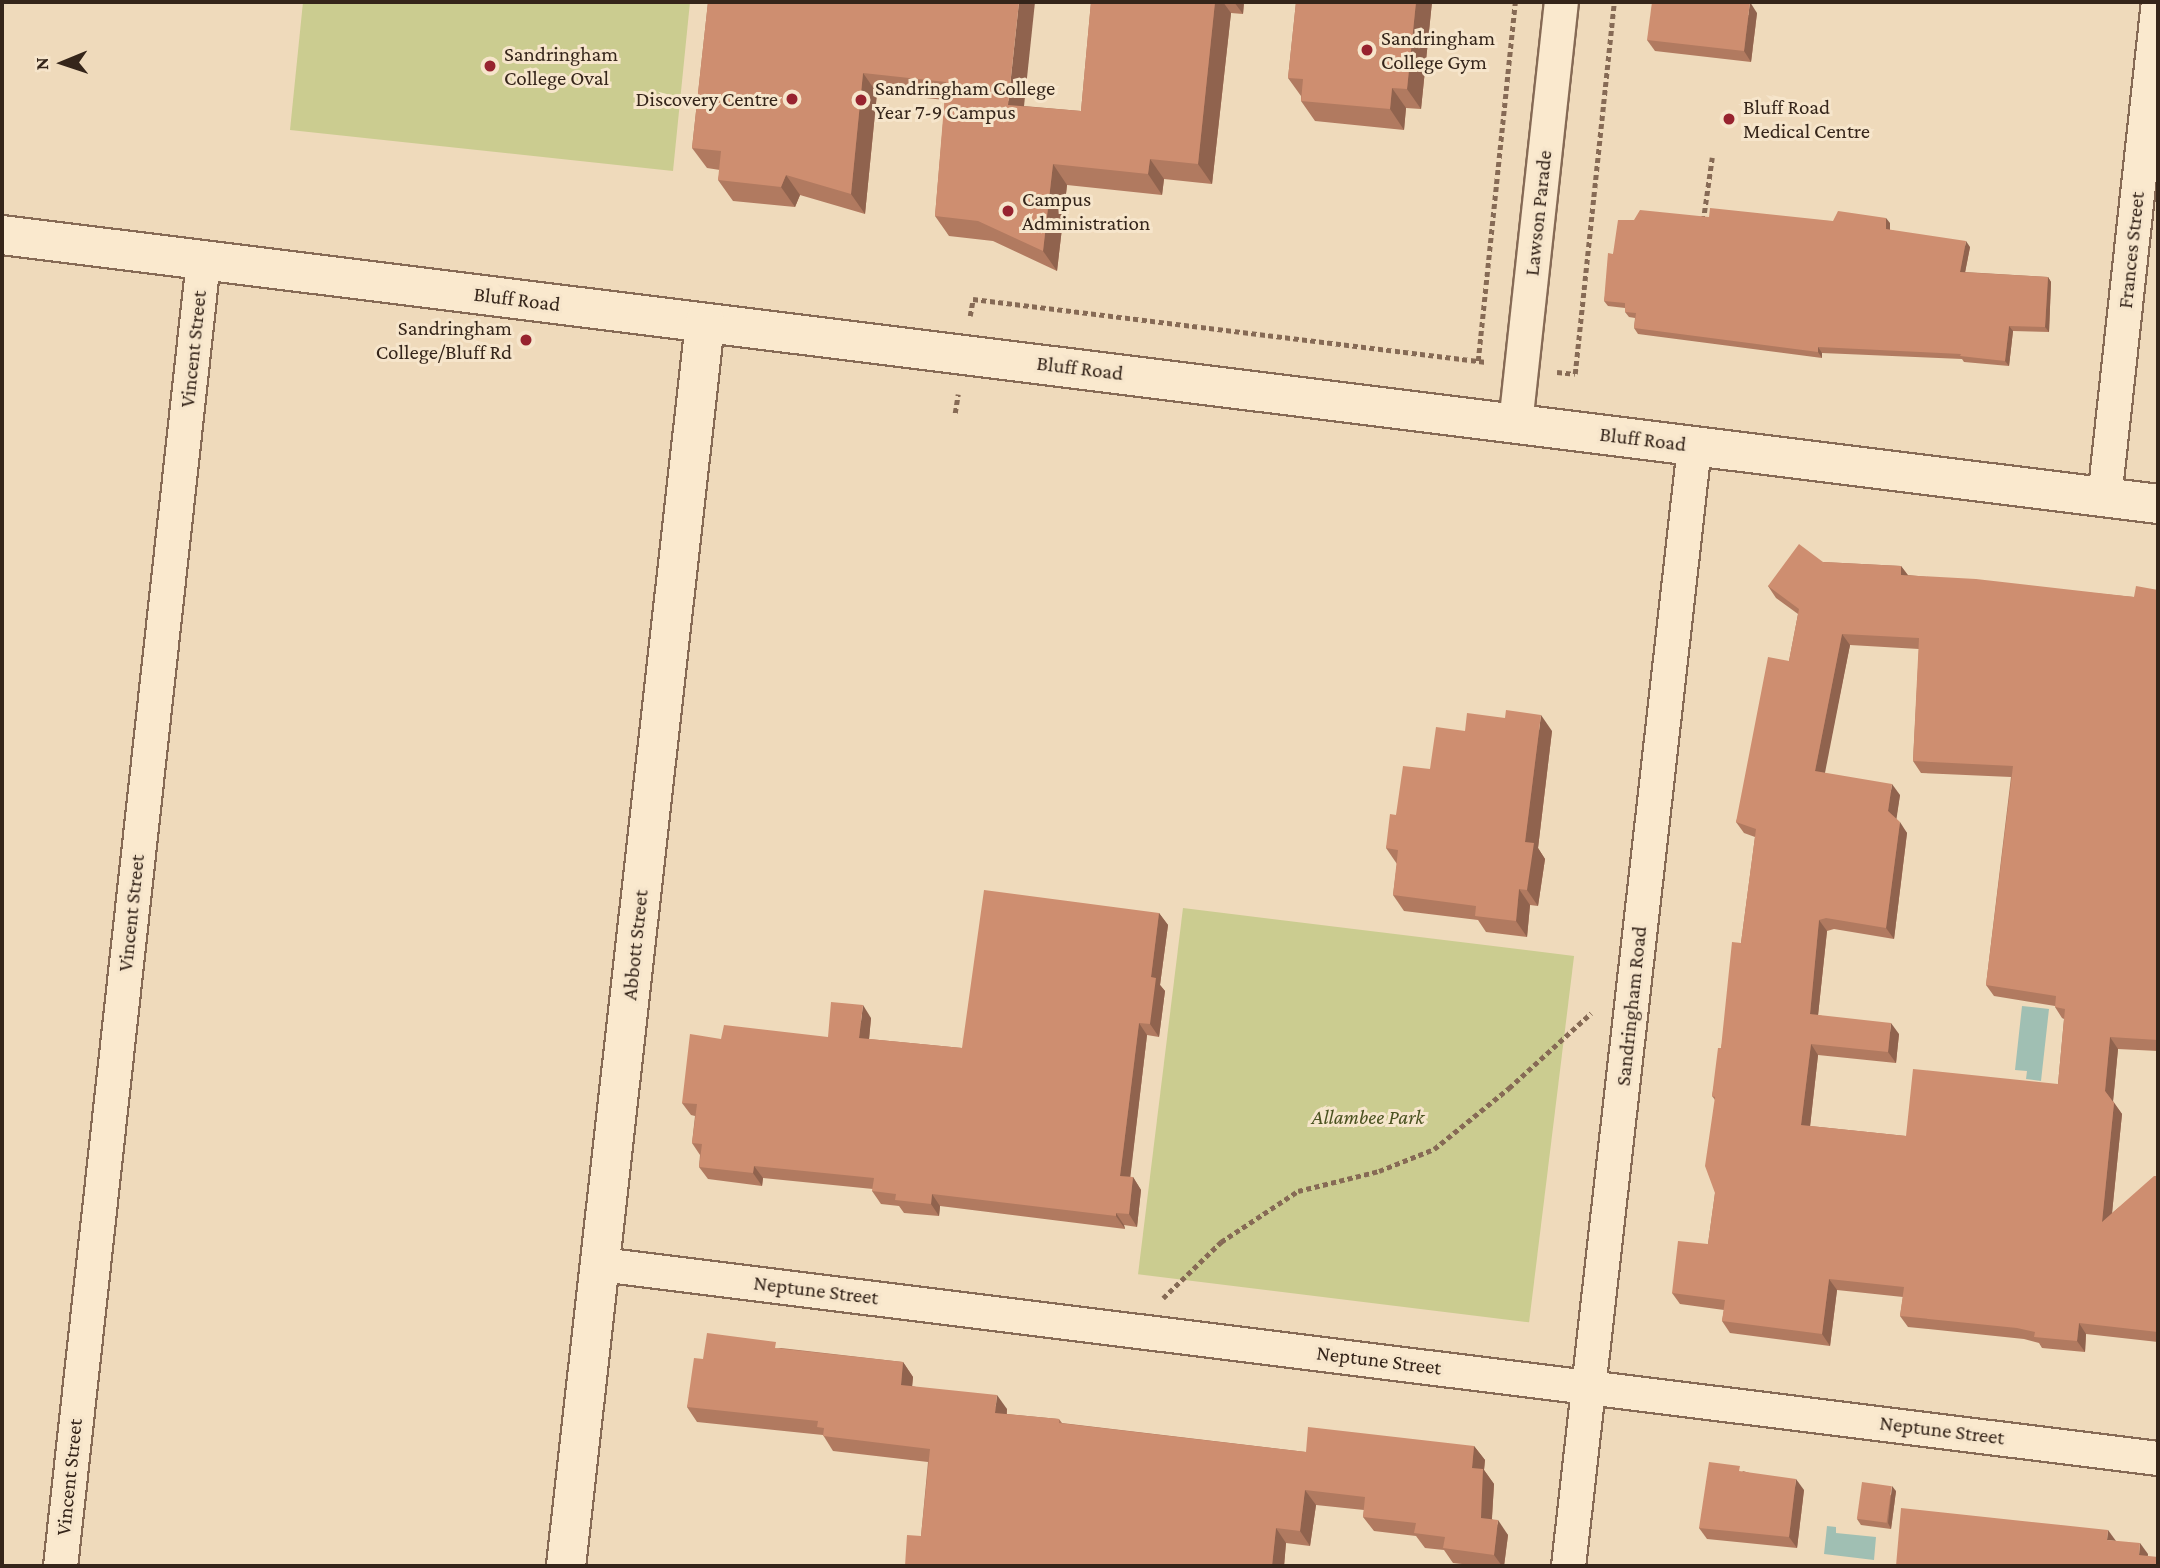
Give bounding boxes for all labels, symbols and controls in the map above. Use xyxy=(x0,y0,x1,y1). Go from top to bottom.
place label: Sandringham College Gym xyxy=(1381,25,1495,75)
north arrow xyxy=(28,28,98,98)
place label: Sandringham College Oval xyxy=(504,41,618,91)
marker: Sandringham College Gym xyxy=(1359,42,1375,58)
text: N xyxy=(31,57,52,71)
marker: Sandringham College Oval xyxy=(482,58,498,74)
place label: Sandringham College Year 7-9 Campus xyxy=(875,75,1055,125)
place label: Discovery Centre xyxy=(635,86,778,112)
marker: Discovery Centre xyxy=(784,91,800,107)
marker: Sandringham College Year 7-9 Campus xyxy=(853,92,869,108)
place label: Bluff Road Medical Centre xyxy=(1743,94,1870,144)
marker: Bluff Road Medical Centre xyxy=(1721,111,1737,127)
street label: Lawson Parade xyxy=(1519,149,1557,277)
place label: Campus Administration xyxy=(1022,186,1150,236)
street label: Frances Street xyxy=(2112,190,2150,310)
marker: Campus Administration xyxy=(1000,203,1016,219)
street label: Bluff Road xyxy=(472,281,562,317)
street label: Vincent Street xyxy=(174,289,212,409)
place label: Sandringham College/Bluff Rd xyxy=(376,315,512,365)
marker: Sandringham College/Bluff Rd xyxy=(518,332,534,348)
street label: Bluff Road xyxy=(1035,350,1125,386)
street label: Bluff Road xyxy=(1598,421,1688,457)
street label: Vincent Street xyxy=(112,853,150,973)
street label: Abbott Street xyxy=(617,889,653,1001)
street label: Sandringham Road xyxy=(1610,925,1652,1087)
park label: Allambee Park xyxy=(1312,1104,1424,1130)
street label: Neptune Street xyxy=(752,1270,880,1310)
street label: Neptune Street xyxy=(1315,1340,1443,1380)
street label: Neptune Street xyxy=(1878,1410,2006,1450)
street label: Vincent Street xyxy=(50,1417,88,1537)

